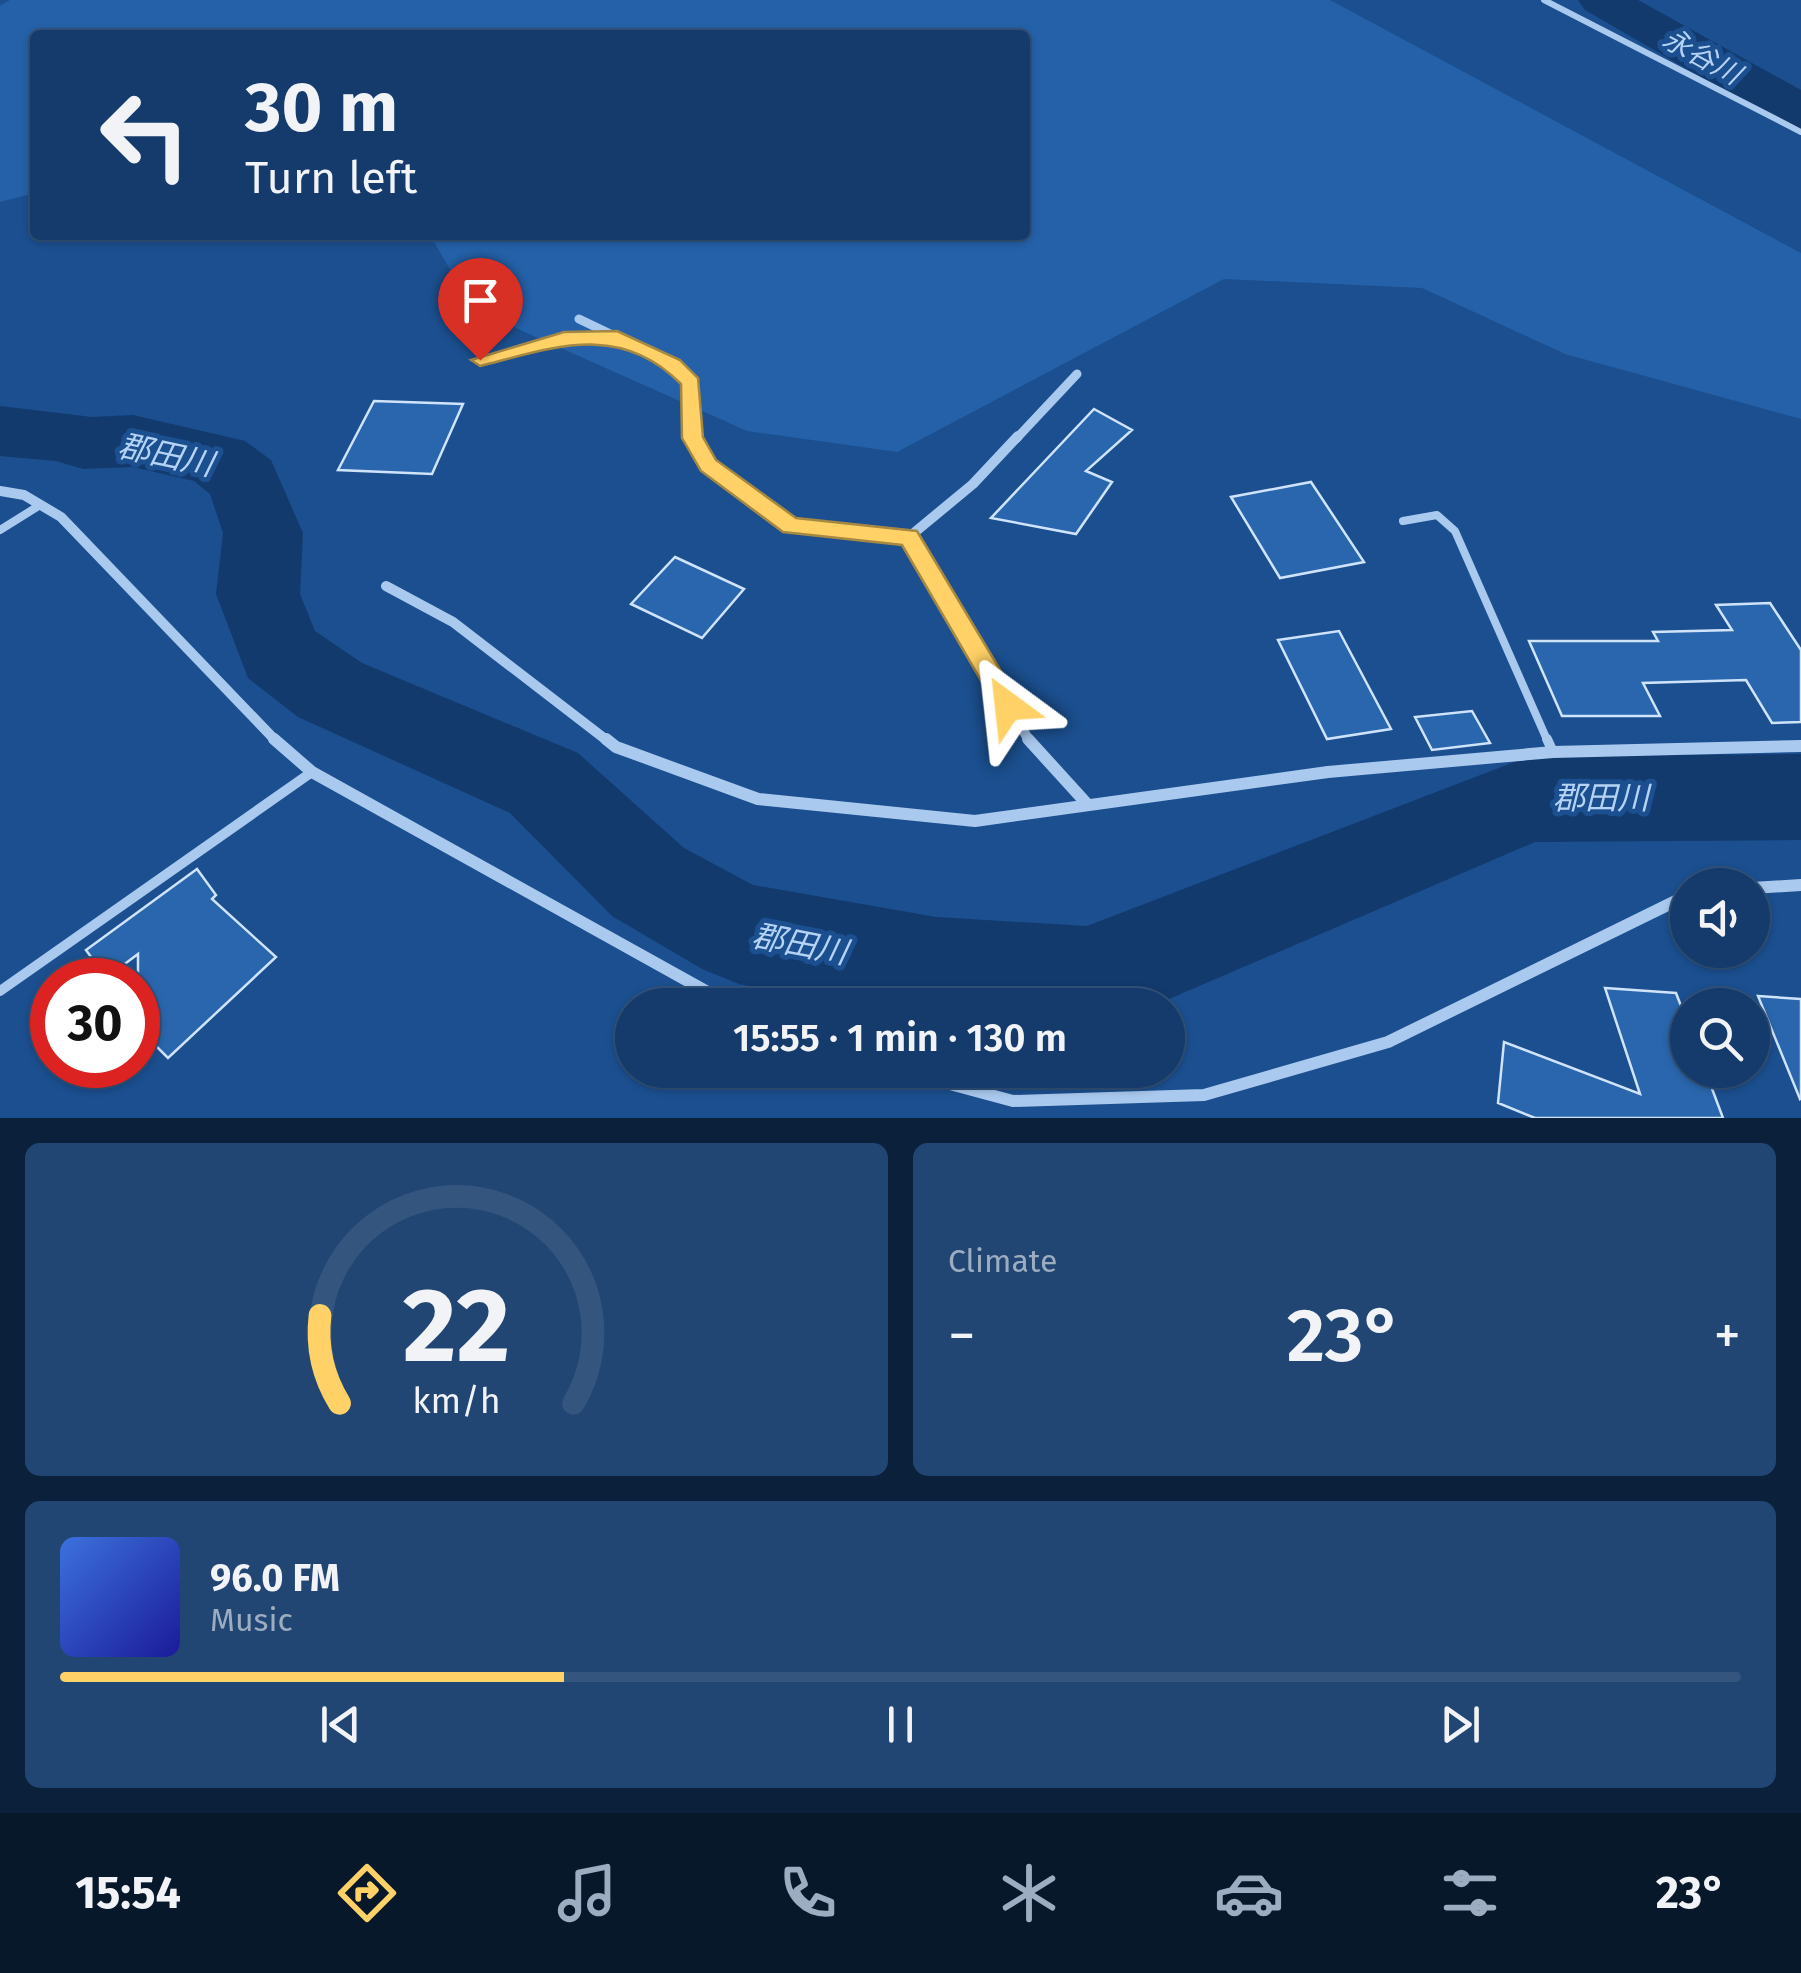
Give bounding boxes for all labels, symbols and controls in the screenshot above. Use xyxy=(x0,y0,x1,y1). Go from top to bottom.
water label: 永谷川 xyxy=(1657,22,1749,93)
text: 30 m xyxy=(245,66,398,150)
icon: left xyxy=(80,70,210,200)
text: Turn left xyxy=(245,151,417,205)
pin xyxy=(438,258,523,361)
icon: arrive xyxy=(453,273,508,328)
water label: 郡田川 xyxy=(115,426,220,484)
position arrow xyxy=(956,654,1060,758)
water label: 郡田川 xyxy=(1553,779,1652,817)
map controls xyxy=(1670,868,1770,1088)
button: sound xyxy=(1670,868,1770,968)
water label: 郡田川 xyxy=(749,916,854,972)
speed limit sign: 30 xyxy=(30,958,160,1088)
button: search xyxy=(1670,988,1770,1088)
text: 15:55 · 1 min · 130 m xyxy=(733,1015,1067,1061)
text: Climate xyxy=(948,1242,1057,1280)
text: 22 xyxy=(403,1264,510,1389)
text: 23° xyxy=(1287,1291,1402,1381)
text: − xyxy=(948,1303,976,1369)
text: + xyxy=(1714,1303,1741,1369)
text: km/h xyxy=(412,1380,501,1422)
text: 96.0 FM xyxy=(210,1555,340,1601)
text: Music xyxy=(210,1601,293,1639)
icon: previous xyxy=(313,1697,368,1752)
icon: pause xyxy=(873,1697,928,1752)
icon: next xyxy=(1433,1697,1488,1752)
icon: directions xyxy=(332,1858,402,1928)
icon: music xyxy=(552,1858,622,1928)
icon: phone xyxy=(773,1858,843,1928)
icon: climate xyxy=(994,1858,1064,1928)
icon: car xyxy=(1214,1858,1284,1928)
icon: filters xyxy=(1435,1858,1505,1928)
text: 15:54 xyxy=(75,1866,181,1920)
text: 23° xyxy=(1656,1866,1726,1920)

